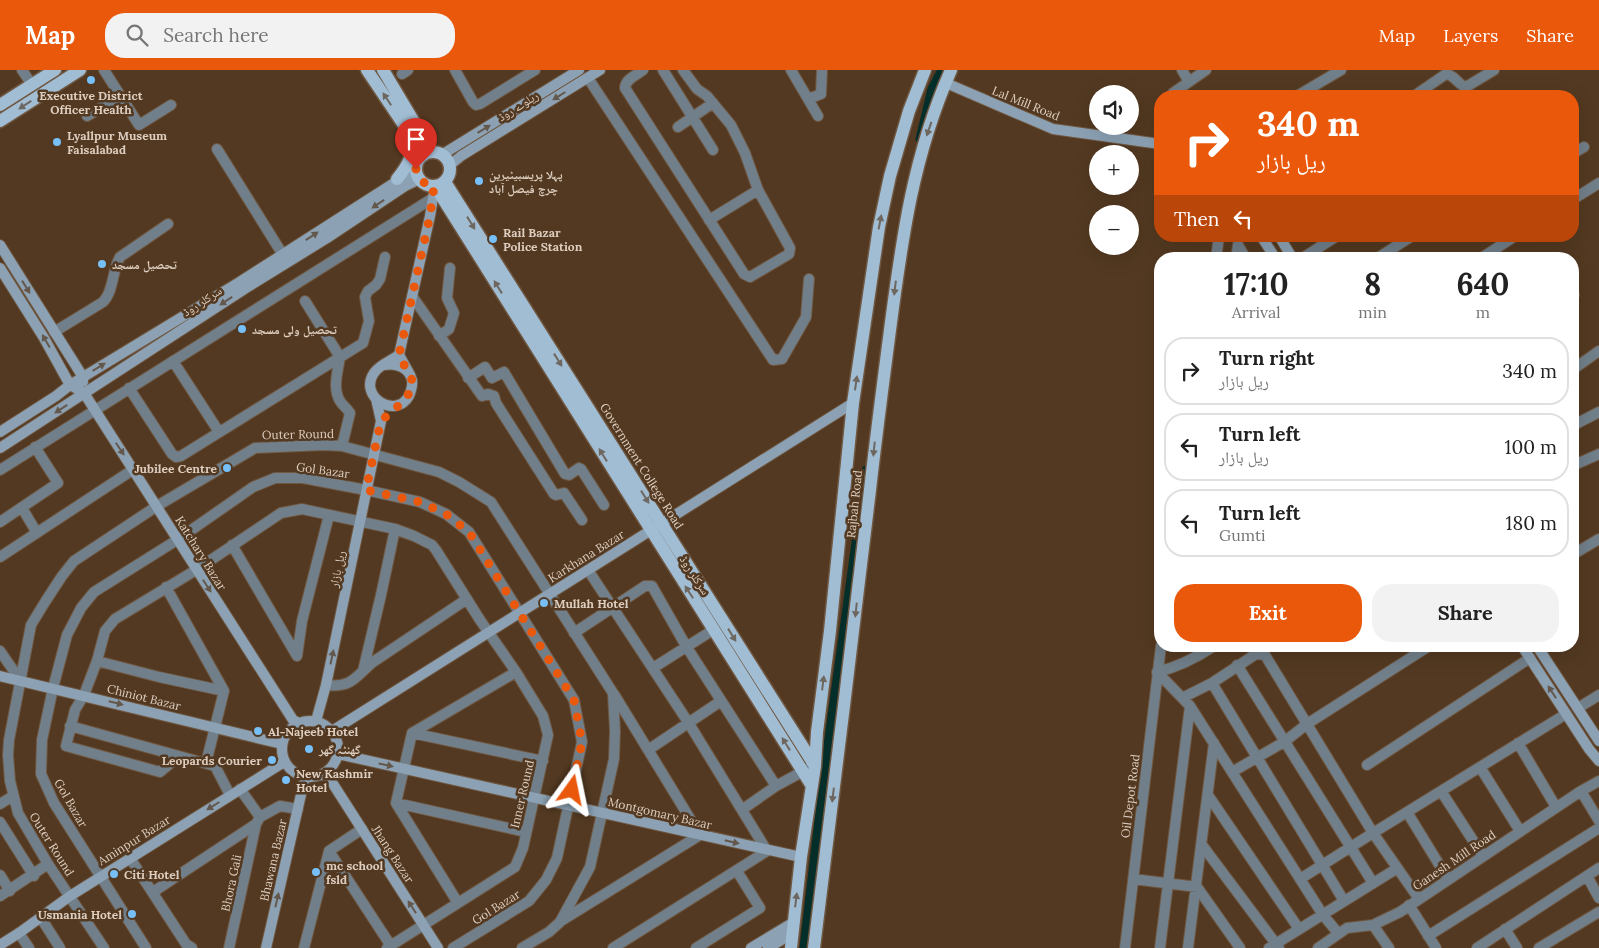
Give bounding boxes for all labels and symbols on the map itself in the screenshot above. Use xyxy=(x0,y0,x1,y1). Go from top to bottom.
marker: Executive District Officer Health xyxy=(85,74,97,86)
street label: Lal Mill Road xyxy=(990,83,1062,123)
place label: Executive District Officer Health xyxy=(39,88,144,117)
street label: ریلوے روڈ xyxy=(495,88,541,124)
one-way arrow xyxy=(552,91,565,101)
one-way arrow xyxy=(382,93,392,106)
one-way arrow xyxy=(19,100,32,110)
pin xyxy=(395,118,437,169)
one-way arrow xyxy=(925,122,933,137)
one-way arrow xyxy=(477,124,491,133)
place label: Lyallpur Museum Faisalabad xyxy=(67,128,167,157)
marker: Lyallpur Museum Faisalabad xyxy=(51,136,63,148)
place label: پہلا پریسبیٹیرین چرچ فیصل آباد xyxy=(489,167,563,197)
marker: پہلا پریسبیٹیرین چرچ فیصل آباد xyxy=(473,175,485,187)
one-way arrow xyxy=(371,199,384,209)
one-way arrow xyxy=(877,214,885,230)
one-way arrow xyxy=(466,216,476,229)
place label: Rail Bazar Police Station xyxy=(503,225,583,254)
one-way arrow xyxy=(305,231,319,241)
marker: Rail Bazar Police Station xyxy=(487,233,499,245)
place label: تحصیل مسجد xyxy=(112,257,178,273)
marker: تحصیل مسجد xyxy=(96,258,108,270)
one-way arrow xyxy=(21,280,30,293)
one-way arrow xyxy=(494,280,503,293)
one-way arrow xyxy=(891,280,899,296)
street label: سرکلر روڈ xyxy=(180,283,225,319)
one-way arrow xyxy=(220,296,233,306)
place label: تحصیل ولی مسجد xyxy=(252,322,338,338)
marker: تحصیل ولی مسجد xyxy=(236,323,248,335)
one-way arrow xyxy=(41,334,50,347)
one-way arrow xyxy=(553,353,563,367)
one-way arrow xyxy=(93,363,106,372)
one-way arrow xyxy=(853,375,861,391)
street label: Government College Road xyxy=(597,400,687,532)
one-way arrow xyxy=(54,404,67,413)
street label: Outer Round xyxy=(262,426,334,442)
one-way arrow xyxy=(870,441,878,457)
one-way arrow xyxy=(115,442,125,456)
one-way arrow xyxy=(598,448,607,461)
street label: Gol Bazar xyxy=(295,459,351,481)
place label: Jubilee Centre xyxy=(134,461,218,476)
marker: Jubilee Centre xyxy=(221,462,233,474)
street label: Rajbah Road xyxy=(843,469,865,539)
one-way arrow xyxy=(640,491,650,504)
street label: Katchary Bazar xyxy=(172,513,230,594)
street label: Karkhana Bazar xyxy=(545,526,628,585)
street label: ریل بازار xyxy=(326,549,349,590)
street label: سرکلر روڈ xyxy=(677,553,713,598)
one-way arrow xyxy=(202,579,212,593)
one-way arrow xyxy=(685,586,694,599)
place label: Mullah Hotel xyxy=(554,596,629,611)
marker: Mullah Hotel xyxy=(538,597,550,609)
one-way arrow xyxy=(852,602,860,618)
one-way arrow xyxy=(727,628,736,641)
one-way arrow xyxy=(328,649,336,665)
one-way arrow xyxy=(819,675,827,691)
street label: Chiniot Bazar xyxy=(106,681,183,714)
one-way arrow xyxy=(1547,685,1557,698)
one-way arrow xyxy=(108,699,123,707)
place label: Al-Najeeb Hotel xyxy=(268,724,358,739)
marker: Al-Najeeb Hotel xyxy=(252,725,264,737)
one-way arrow xyxy=(781,738,790,751)
place label: گھنٹہ گھر xyxy=(318,742,361,757)
marker: گھنٹہ گھر xyxy=(303,743,315,755)
place label: Leopards Courier xyxy=(162,753,262,768)
street label: Oil Depot Road xyxy=(1117,753,1143,839)
marker: Leopards Courier xyxy=(266,754,278,766)
street label: Inner Round xyxy=(507,758,537,830)
one-way arrow xyxy=(378,761,393,769)
position arrow xyxy=(545,763,597,815)
place label: New Kashmir Hotel xyxy=(296,766,373,795)
marker: New Kashmir Hotel xyxy=(280,774,292,786)
street label: Gol Bazar xyxy=(51,776,91,831)
one-way arrow xyxy=(829,787,837,803)
street label: Montgomary Bazar xyxy=(606,794,714,832)
one-way arrow xyxy=(207,801,220,810)
street label: Outer Round xyxy=(26,809,78,879)
street label: Aminpur Bazar xyxy=(94,811,174,869)
street label: Bhawana Bazar xyxy=(256,817,290,903)
street label: Jhang Bazar xyxy=(368,821,418,886)
street label: Ganesh Mill Road xyxy=(1410,827,1498,893)
one-way arrow xyxy=(725,838,740,846)
street label: Bhora Gali xyxy=(218,853,244,913)
place label: mc school fsld xyxy=(326,858,383,887)
marker: mc school fsld xyxy=(310,866,322,878)
place label: Citi Hotel xyxy=(124,867,180,882)
marker: Citi Hotel xyxy=(108,868,120,880)
street label: Gol Bazar xyxy=(469,886,523,928)
one-way arrow xyxy=(792,891,800,907)
one-way arrow xyxy=(273,893,281,908)
one-way arrow xyxy=(407,900,416,914)
place label: Usmania Hotel xyxy=(38,907,122,922)
marker: Usmania Hotel xyxy=(126,908,138,920)

